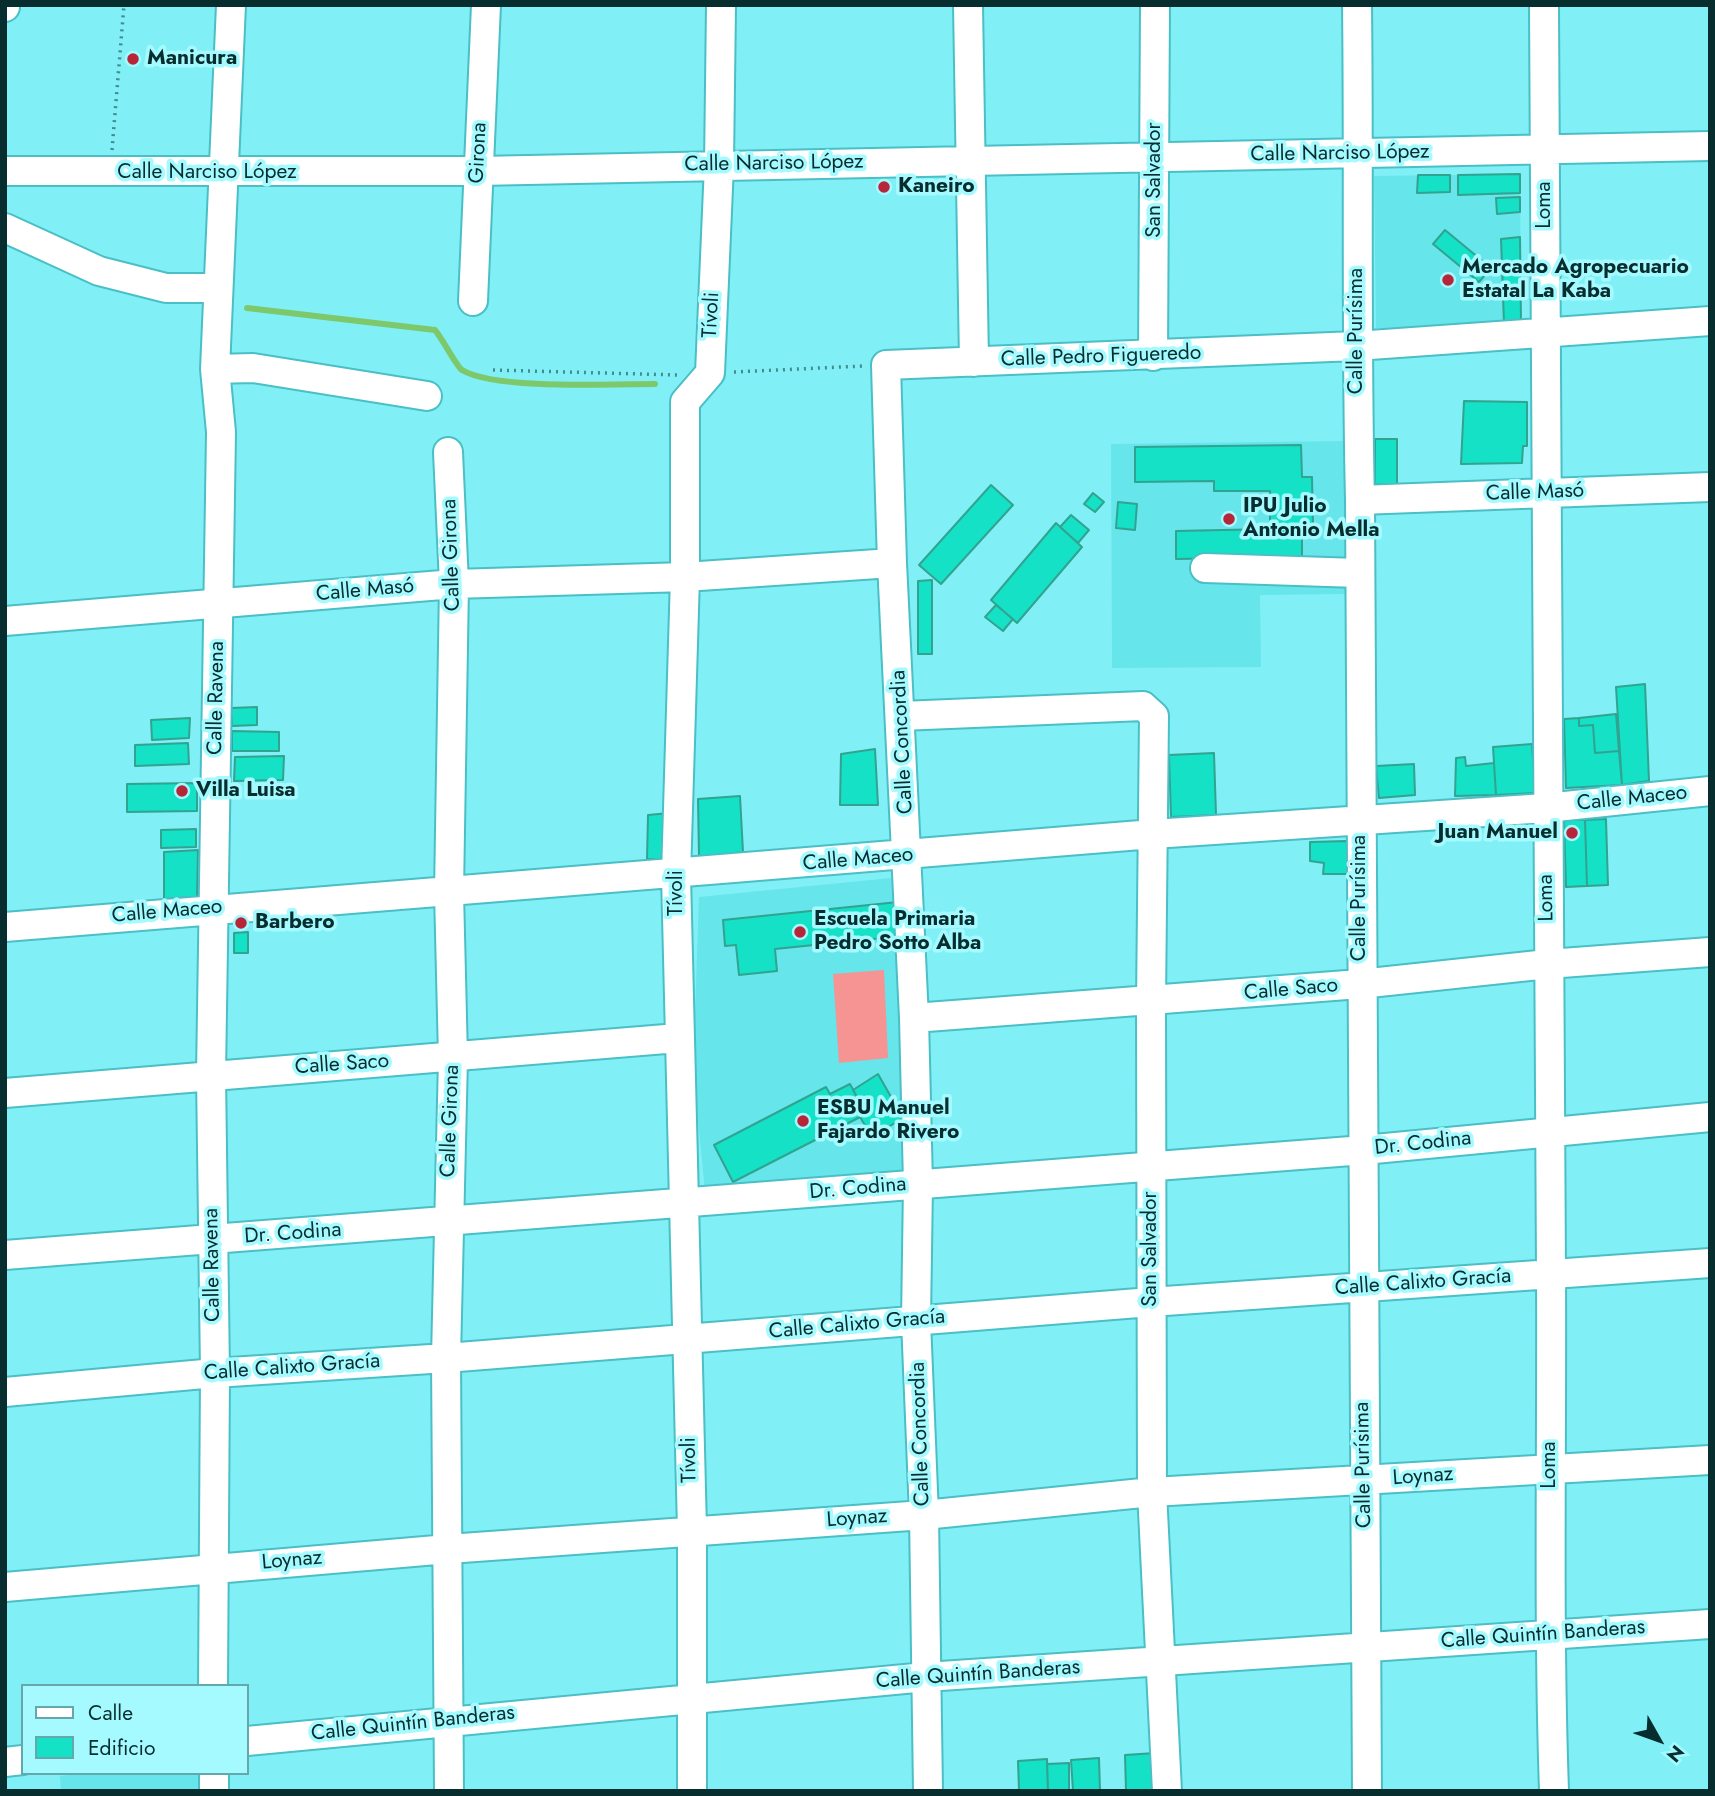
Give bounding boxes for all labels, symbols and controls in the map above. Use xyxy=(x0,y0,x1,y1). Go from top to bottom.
place label: Manicura xyxy=(147,46,237,72)
marker: Manicura xyxy=(125,51,141,67)
street label: Girona xyxy=(465,122,493,184)
street label: San Salvador xyxy=(1142,122,1168,238)
street label: Calle Narciso López xyxy=(1250,140,1430,168)
street label: Calle Narciso López xyxy=(684,150,864,178)
street label: Calle Narciso López xyxy=(117,160,297,186)
place label: Kaneiro xyxy=(898,174,975,200)
marker: Kaneiro xyxy=(876,179,892,195)
street label: Loma xyxy=(1532,181,1558,229)
place label: Mercado Agropecuario Estatal La Kaba xyxy=(1462,255,1689,305)
street label: Calle Purísima xyxy=(1344,268,1370,394)
marker: Mercado Agropecuario Estatal La Kaba xyxy=(1440,272,1456,288)
street label: Tívoli xyxy=(698,291,726,339)
street label: Calle Pedro Figueredo xyxy=(1000,341,1202,373)
street label: Calle Masó xyxy=(1485,479,1585,507)
place label: IPU Julio Antonio Mella xyxy=(1243,494,1380,544)
street label: Calle Girona xyxy=(437,498,467,612)
marker: IPU Julio Antonio Mella xyxy=(1221,511,1237,527)
street label: Calle Masó xyxy=(315,574,415,608)
street label: Calle Ravena xyxy=(203,641,231,755)
street label: Calle Concordia xyxy=(887,669,919,815)
place label: Villa Luisa xyxy=(196,778,296,804)
street label: Calle Maceo xyxy=(1576,781,1688,817)
marker: Villa Luisa xyxy=(174,783,190,799)
place label: Juan Manuel xyxy=(1437,820,1558,846)
marker: Juan Manuel xyxy=(1564,825,1580,841)
street label: Calle Purísima xyxy=(1347,835,1373,961)
street label: Calle Maceo xyxy=(802,843,914,877)
street label: Tívoli xyxy=(664,870,690,916)
street label: Loma xyxy=(1534,874,1560,922)
street label: Calle Maceo xyxy=(111,895,223,929)
place label: Escuela Primaria Pedro Sotto Alba xyxy=(814,907,981,957)
place label: Barbero xyxy=(255,910,335,936)
marker: Barbero xyxy=(233,915,249,931)
marker: Escuela Primaria Pedro Sotto Alba xyxy=(792,924,808,940)
street label: Calle Saco xyxy=(1243,973,1339,1007)
street label: Calle Saco xyxy=(294,1049,390,1081)
street label: Calle Girona xyxy=(436,1064,466,1178)
place label: ESBU Manuel Fajardo Rivero xyxy=(817,1096,959,1146)
marker: ESBU Manuel Fajardo Rivero xyxy=(795,1113,811,1129)
street label: Dr. Codina xyxy=(1373,1126,1473,1162)
street label: Dr. Codina xyxy=(808,1172,908,1206)
street label: San Salvador xyxy=(1138,1191,1164,1307)
street label: Calle Ravena xyxy=(199,1208,227,1322)
street label: Dr. Codina xyxy=(244,1218,342,1250)
street label: Calle Calixto Gracía xyxy=(1334,1264,1512,1302)
street label: Calle Calixto Gracía xyxy=(768,1305,946,1345)
street label: Calle Calixto Gracía xyxy=(203,1349,381,1387)
street label: Calle Concordia xyxy=(906,1361,936,1507)
street label: Calle Purísima xyxy=(1350,1402,1378,1528)
street label: Tívoli xyxy=(677,1437,703,1483)
street label: Loma xyxy=(1537,1441,1563,1489)
street label: Loynaz xyxy=(1392,1462,1454,1492)
street label: Loynaz xyxy=(826,1504,888,1534)
street label: Loynaz xyxy=(261,1546,323,1576)
street label: Calle Quintín Banderas xyxy=(1440,1615,1646,1655)
street label: Calle Quintín Banderas xyxy=(875,1655,1081,1695)
legend xyxy=(21,1684,248,1775)
text: Calle xyxy=(88,1698,133,1728)
street label: Calle Quintín Banderas xyxy=(310,1701,516,1747)
north arrow xyxy=(1624,1705,1694,1775)
text: Edificio xyxy=(88,1733,155,1763)
text: N xyxy=(1660,1739,1691,1768)

